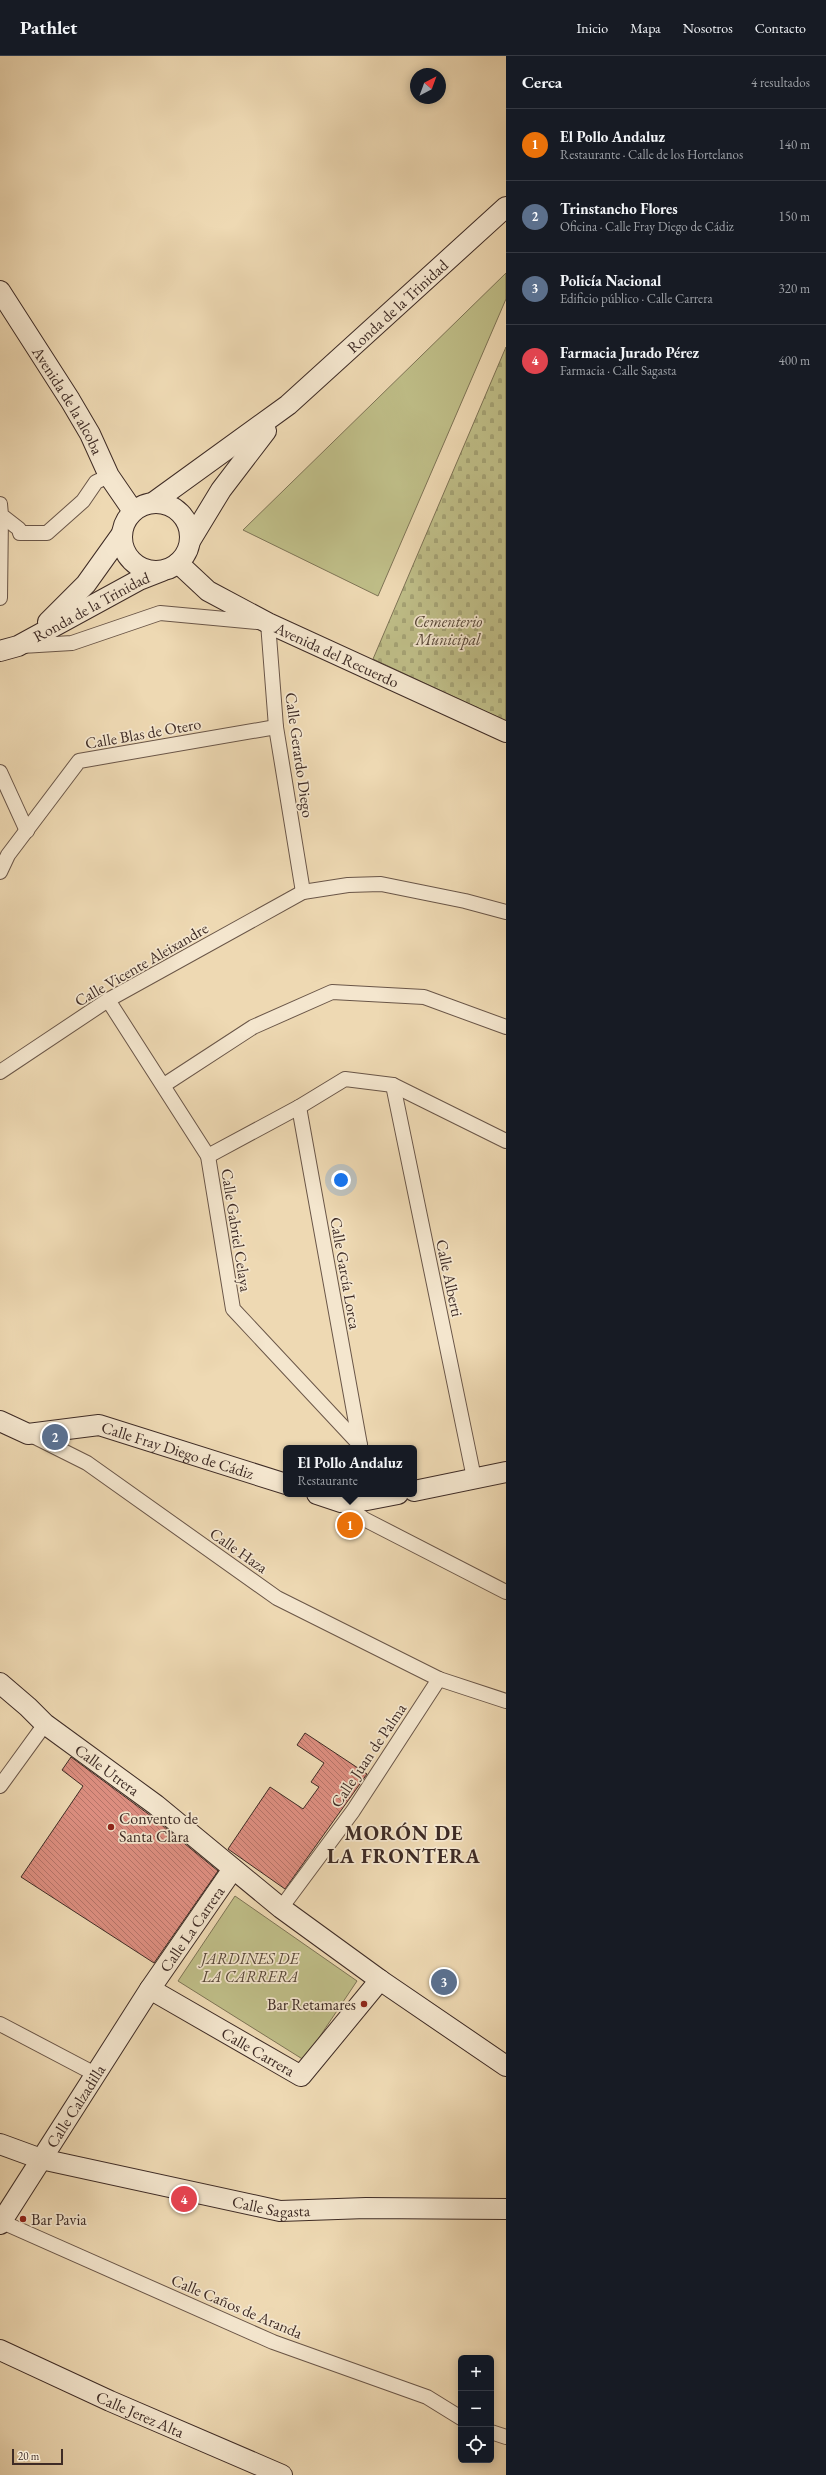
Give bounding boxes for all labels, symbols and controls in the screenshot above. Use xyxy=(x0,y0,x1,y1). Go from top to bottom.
text: Pathlet xyxy=(20,15,77,40)
text: Inicio xyxy=(577,19,608,37)
text: Mapa xyxy=(630,19,661,37)
text: Nosotros xyxy=(683,19,733,37)
text: Contacto xyxy=(755,19,806,37)
north arrow xyxy=(410,68,446,104)
text: Cerca xyxy=(522,71,562,93)
text: 4 resultados xyxy=(751,74,810,91)
text: El Pollo Andaluz xyxy=(560,127,665,146)
text: 1 xyxy=(532,136,538,153)
text: 140 m xyxy=(779,136,810,153)
text: Restaurante · Calle de los Hortelanos xyxy=(560,146,743,163)
text: Trinstancho Flores xyxy=(560,199,678,218)
text: 2 xyxy=(532,208,538,225)
text: 150 m xyxy=(779,208,810,225)
text: Oficina · Calle Fray Diego de Cádiz xyxy=(560,218,734,235)
street label: Ronda de la Trinidad xyxy=(342,254,453,358)
text: Policía Nacional xyxy=(560,271,661,290)
text: 3 xyxy=(532,280,538,297)
text: 320 m xyxy=(779,280,810,297)
text: Edificio público · Calle Carrera xyxy=(560,290,713,307)
street label: Avenida de la alcoba xyxy=(27,342,108,458)
text: Farmacia Jurado Pérez xyxy=(560,343,699,362)
text: 4 xyxy=(532,352,538,369)
text: 400 m xyxy=(779,352,810,369)
text: Farmacia · Calle Sagasta xyxy=(560,362,676,379)
street label: Ronda de la Trinidad xyxy=(29,567,154,647)
park label: Cementerio Municipal xyxy=(414,611,482,650)
street label: Avenida del Recuerdo xyxy=(270,617,402,693)
street label: Calle Gerardo Diego xyxy=(280,691,319,819)
street label: Calle Blas de Otero xyxy=(84,713,203,754)
street label: Calle Vicente Aleixandre xyxy=(71,918,212,1011)
street label: Calle Gabriel Celaya xyxy=(216,1167,257,1294)
your location xyxy=(331,1170,351,1190)
street label: Calle García Lorca xyxy=(325,1215,366,1331)
street label: Calle Alberti xyxy=(431,1238,468,1319)
street label: Calle Fray Diego de Cádiz xyxy=(99,1416,256,1484)
pin: 2 xyxy=(42,1422,68,1452)
popup xyxy=(283,1445,417,1497)
text: El Pollo Andaluz xyxy=(298,1453,402,1472)
text: Restaurante xyxy=(298,1472,358,1489)
pin: 1 xyxy=(337,1510,363,1540)
street label: Calle Haza xyxy=(206,1523,272,1578)
street label: Calle Juan de Palma xyxy=(326,1699,411,1811)
street label: Calle Utrera xyxy=(70,1739,144,1801)
place label: Convento de Santa Clara xyxy=(119,1808,198,1847)
district label: MORÓN DE LA FRONTERA xyxy=(327,1820,481,1869)
marker: Convento de Santa Clara xyxy=(106,1822,116,1832)
street label: Calle La Carrera xyxy=(155,1881,230,1976)
park label: JARDINES DE LA CARRERA xyxy=(198,1948,300,1987)
pin: 3 xyxy=(431,1967,457,1997)
place label: Bar Retamares xyxy=(267,1994,356,2015)
marker: Bar Retamares xyxy=(359,1999,369,2009)
street label: Calle Carrera xyxy=(218,2022,299,2082)
street label: Calle Calzadilla xyxy=(41,2060,110,2152)
pin: 4 xyxy=(171,2184,197,2214)
street label: Calle Sagasta xyxy=(230,2191,311,2222)
place label: Bar Pavia xyxy=(31,2209,87,2230)
marker: Bar Pavia xyxy=(18,2214,28,2224)
street label: Calle Caños de Aranda xyxy=(168,2269,306,2344)
map controls xyxy=(458,2355,494,2463)
button: + xyxy=(458,2355,494,2391)
street label: Calle Jerez Alta xyxy=(93,2386,188,2443)
button: − xyxy=(458,2391,494,2427)
button: locate xyxy=(458,2427,494,2463)
scale bar xyxy=(12,2447,63,2466)
text: 20 m xyxy=(18,2449,39,2463)

